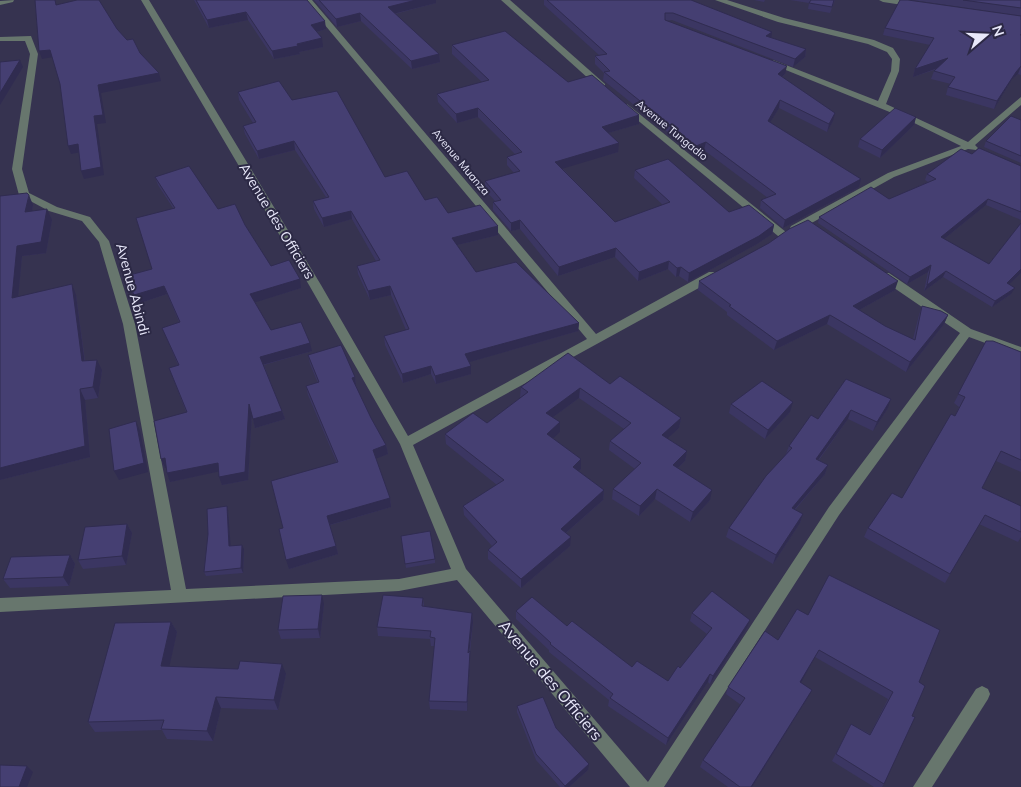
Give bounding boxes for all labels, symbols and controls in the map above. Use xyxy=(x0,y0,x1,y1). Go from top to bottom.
north arrow xyxy=(961,10,1011,60)
text: N xyxy=(988,23,1009,39)
street label: Avenue Tungadio xyxy=(633,97,711,163)
street label: Avenue Muanza xyxy=(429,126,493,198)
street label: Avenue des Officiers xyxy=(235,160,319,282)
street label: Avenue Abindi xyxy=(112,241,154,337)
street label: Avenue des Officiers xyxy=(495,616,607,744)

